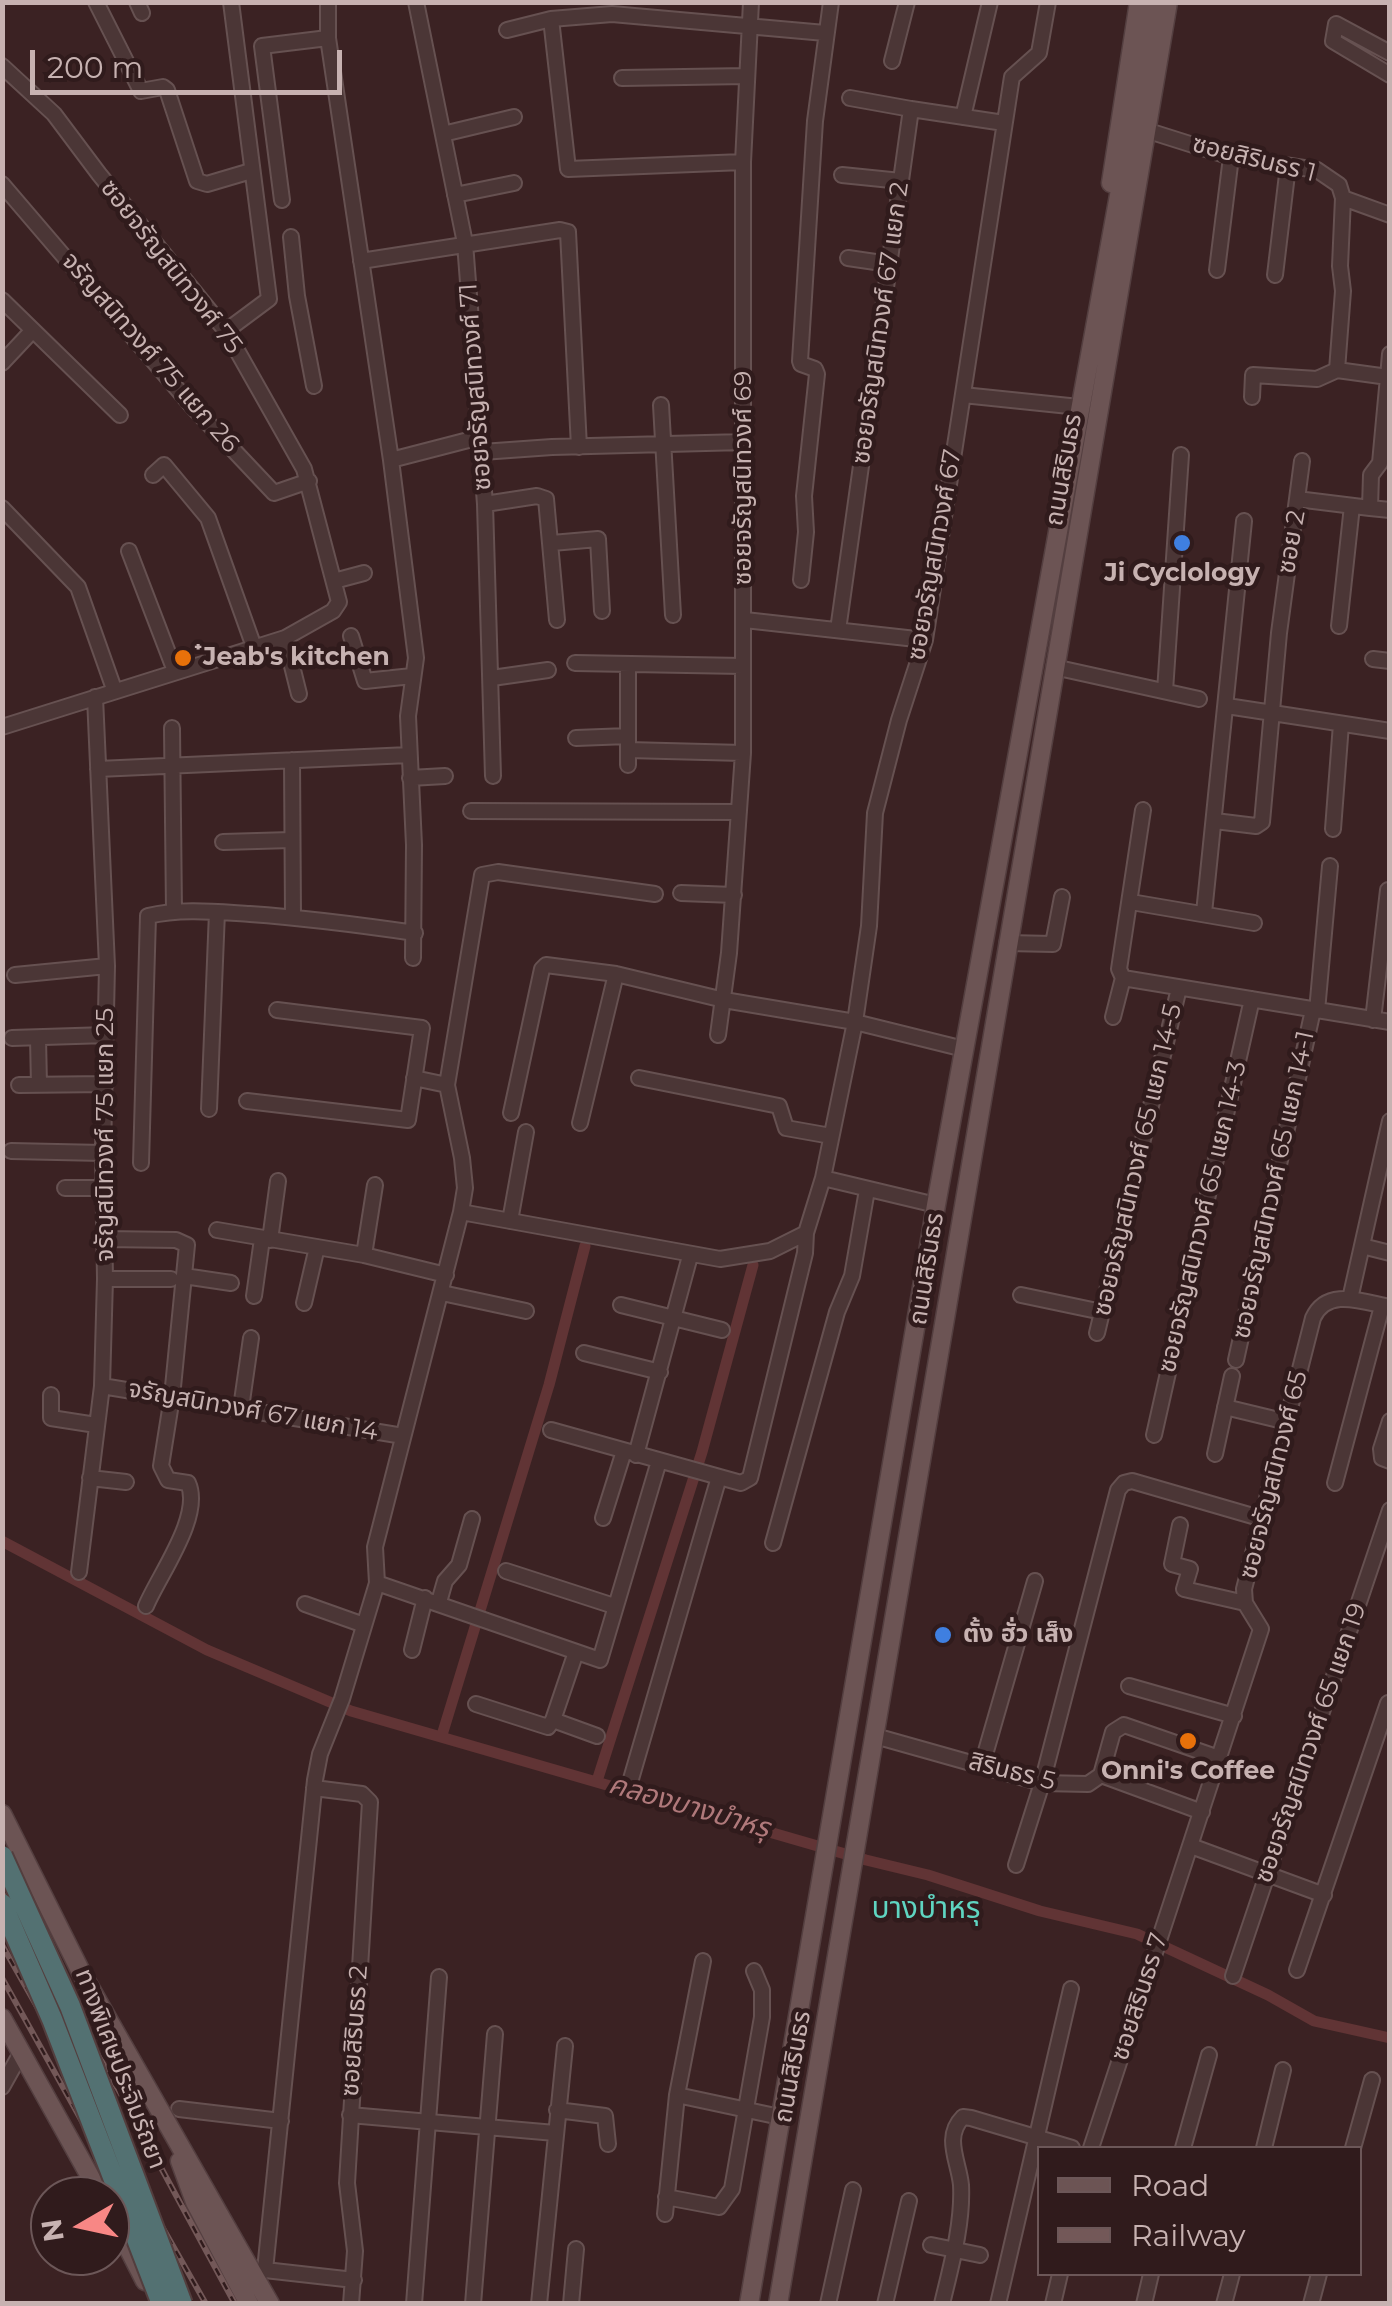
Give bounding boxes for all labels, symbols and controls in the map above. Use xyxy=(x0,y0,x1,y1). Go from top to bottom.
scale bar xyxy=(35,30,348,92)
text: 200 m xyxy=(47,49,143,86)
street label: ซอยสิรินธร 1 xyxy=(1189,129,1319,189)
street label: ซอยจรัญสนิทวงศ์ 75 xyxy=(94,174,248,360)
street label: ซอยจรัญสนิทวงศ์ 67 แยก 2 xyxy=(846,180,916,466)
street label: จรัญสนิทวงศ์ 75 แยก 26 xyxy=(55,247,245,459)
street label: ซอยจรัญสนิทวงศ์ 71 xyxy=(454,282,498,492)
street label: ซอยจรัญสนิทวงศ์ 69 xyxy=(729,371,759,585)
street label: ถนนสิรินธร xyxy=(1039,412,1089,528)
street label: ซอยจรัญสนิทวงศ์ 67 xyxy=(902,447,968,663)
street label: ซอย 2 xyxy=(1272,508,1312,576)
marker: Ji Cyclology xyxy=(1171,532,1193,554)
place label: Ji Cyclology xyxy=(1104,559,1260,589)
place label: ๋Jeab's kitchen xyxy=(203,643,390,673)
marker: ๋Jeab's kitchen xyxy=(172,647,194,669)
street label: ซอยจรัญสนิทวงศ์ 65 แยก 14-5 xyxy=(1087,1001,1189,1319)
street label: จรัญสนิทวงศ์ 75 แยก 25 xyxy=(91,1008,121,1262)
street label: ซอยจรัญสนิทวงศ์ 65 แยก 14-1 xyxy=(1227,1028,1321,1342)
street label: ซอยจรัญสนิทวงศ์ 65 แยก 14-3 xyxy=(1153,1058,1253,1376)
street label: ถนนสิรินธร xyxy=(903,1211,951,1327)
street label: ซอยจรัญสนิทวงศ์ 65 xyxy=(1234,1368,1314,1582)
street label: จรัญสนิทวงศ์ 67 แยก 14 xyxy=(126,1374,380,1448)
street label: ซอยจรัญสนิทวงศ์ 65 แยก 19 xyxy=(1249,1599,1373,1887)
place label: ตั้ง ฮั่ว เส็ง xyxy=(963,1620,1073,1650)
marker: ตั้ง ฮั่ว เส็ง xyxy=(932,1624,954,1646)
marker: Onni's Coffee xyxy=(1177,1730,1199,1752)
street label: สิรินธร 5 xyxy=(966,1747,1058,1797)
place label: Onni's Coffee xyxy=(1101,1757,1275,1787)
water label: คลองบางบำหรุ xyxy=(605,1768,773,1846)
district label: บางบำหรุ xyxy=(872,1891,980,1927)
street label: ซอยสิรินธร 7 xyxy=(1105,1930,1175,2064)
street label: ซอยสิรินธร 2 xyxy=(335,1964,375,2098)
street label: ทางพิเศษประจิมรัถยา xyxy=(68,1965,172,2173)
street label: ถนนสิรินธร xyxy=(768,2009,818,2125)
legend xyxy=(1037,2146,1362,2276)
text: Road xyxy=(1131,2167,1209,2204)
north arrow xyxy=(30,2176,130,2276)
text: N xyxy=(34,2217,71,2244)
text: Railway xyxy=(1131,2217,1246,2254)

